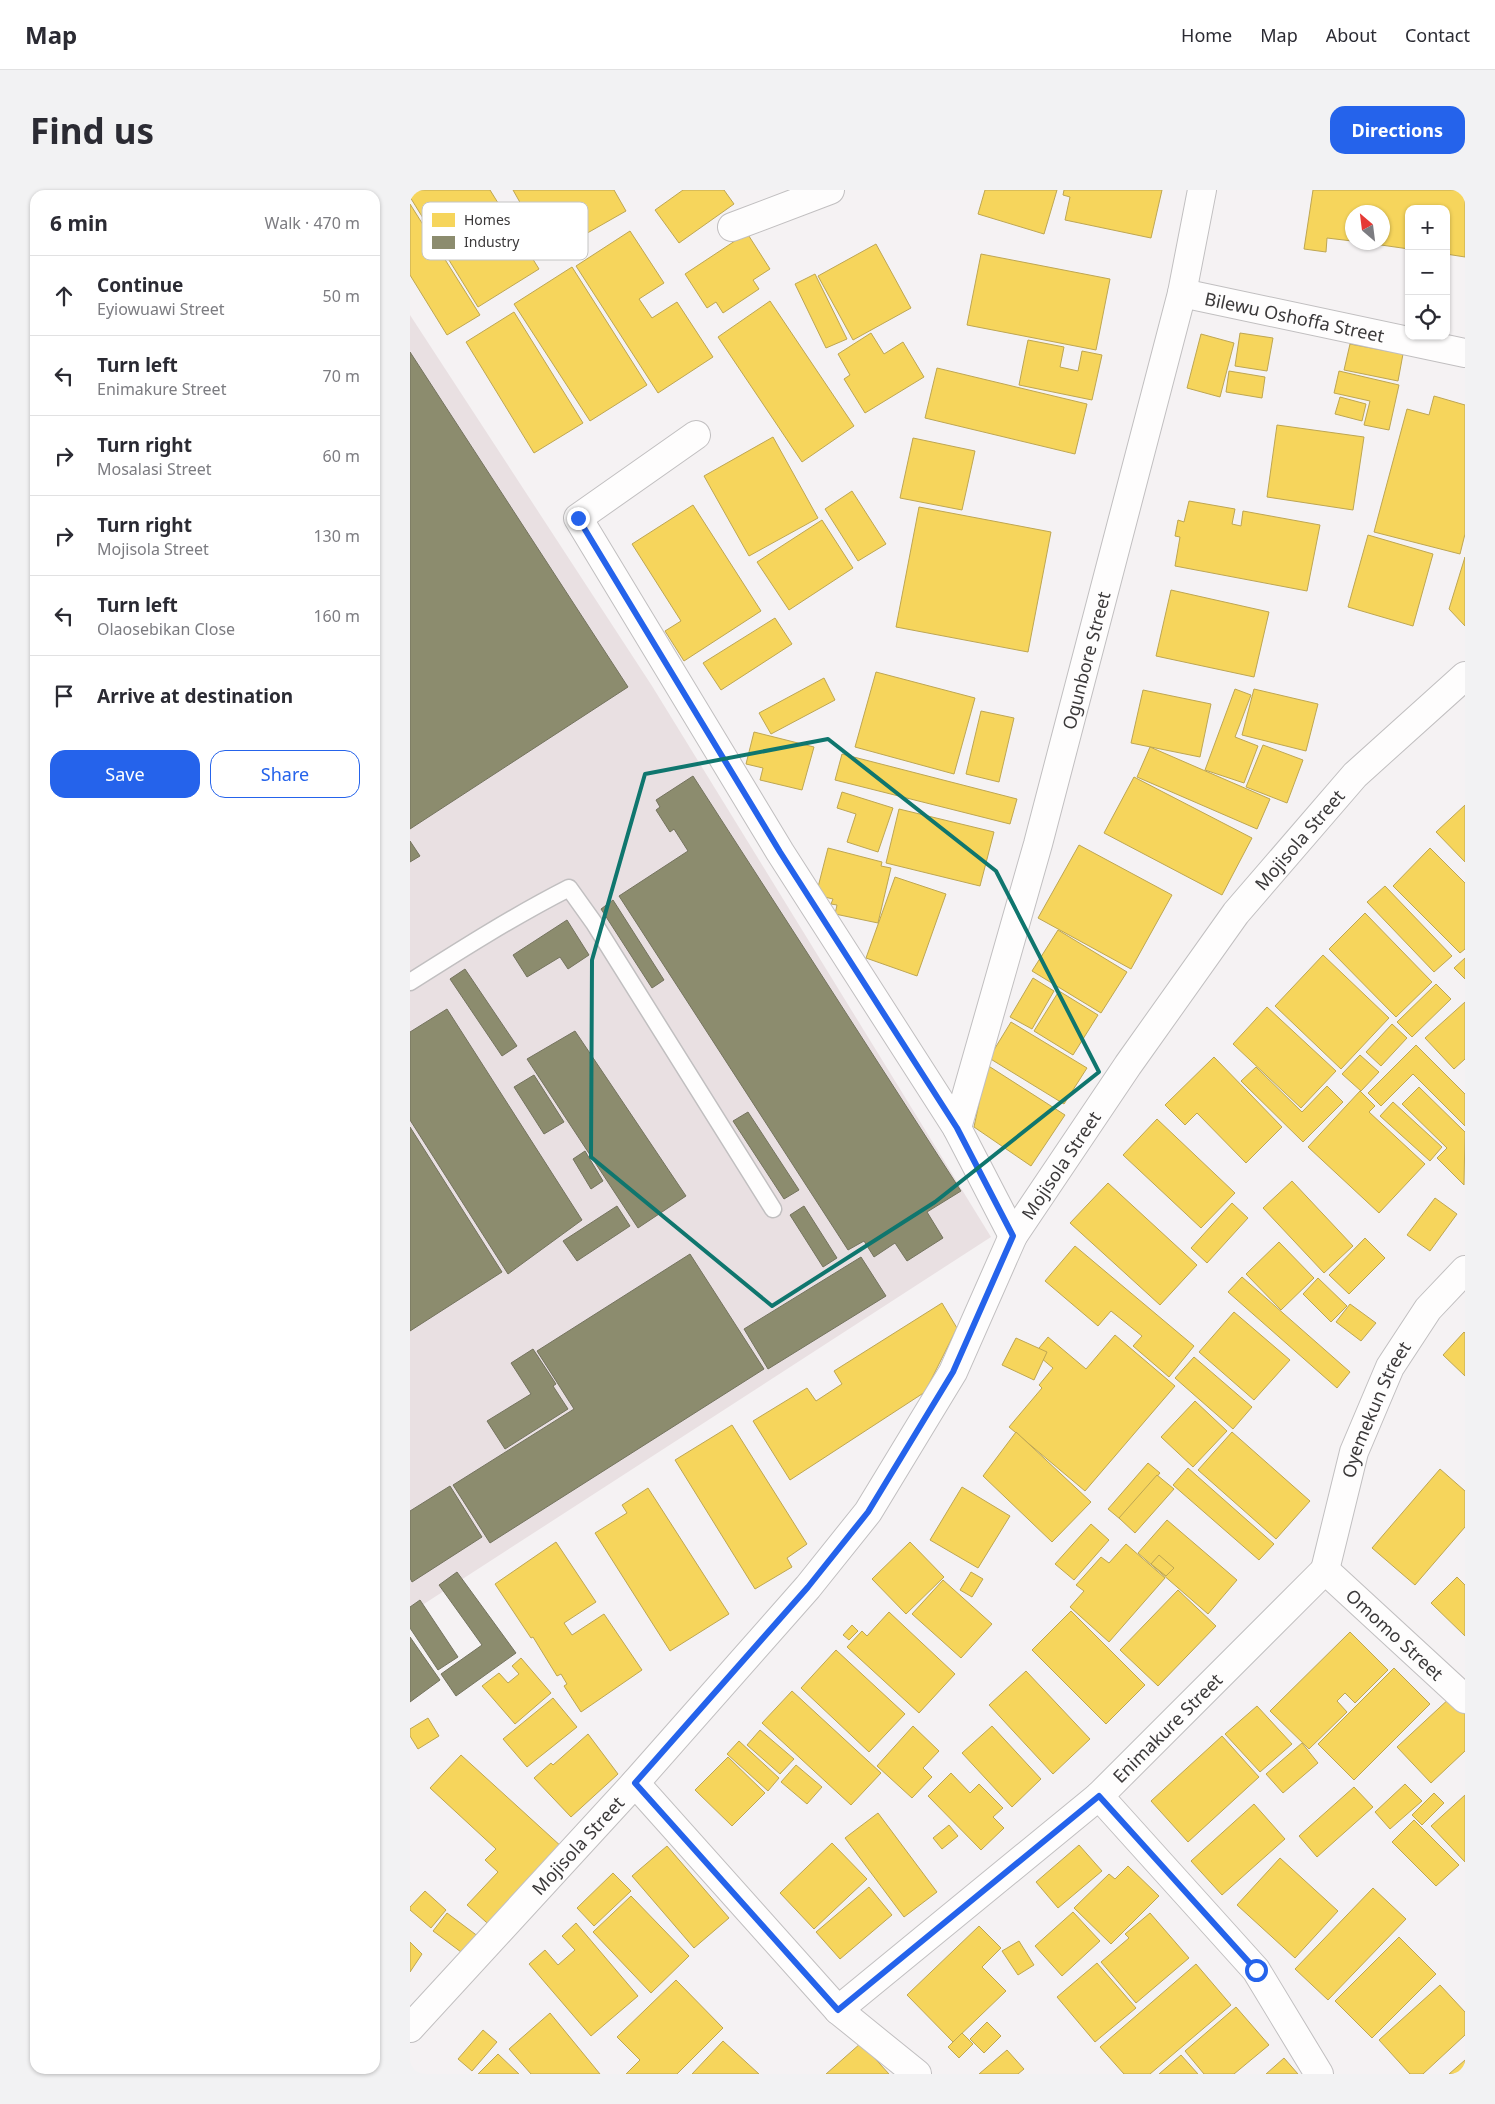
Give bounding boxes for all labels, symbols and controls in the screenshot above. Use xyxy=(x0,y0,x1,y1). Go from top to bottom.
text: Map xyxy=(25,18,77,51)
text: Home xyxy=(1181,23,1232,47)
text: Map xyxy=(1260,23,1298,47)
text: About xyxy=(1326,23,1377,47)
text: Contact xyxy=(1405,23,1470,47)
button: Directions xyxy=(1330,106,1465,154)
text: Find us xyxy=(30,107,154,154)
legend xyxy=(422,202,588,260)
north arrow xyxy=(1345,205,1390,250)
map controls xyxy=(1405,205,1450,340)
button: + xyxy=(1405,205,1450,250)
text: 6 min xyxy=(50,209,108,237)
text: Homes xyxy=(464,210,511,229)
text: Walk · 470 m xyxy=(265,212,360,234)
text: Industry xyxy=(464,232,520,251)
button: − xyxy=(1405,250,1450,295)
text: Continue xyxy=(97,272,183,298)
icon: ahead xyxy=(50,282,78,310)
text: 50 m xyxy=(323,285,360,307)
street label: Bilewu Oshoffa Street xyxy=(1203,286,1387,348)
button: locate xyxy=(1405,295,1450,340)
text: Eyiowuawi Street xyxy=(97,298,225,320)
text: Turn left xyxy=(97,352,178,378)
icon: left xyxy=(50,362,78,390)
text: 70 m xyxy=(323,365,360,387)
text: Enimakure Street xyxy=(97,378,226,400)
text: Turn right xyxy=(97,432,192,458)
icon: right xyxy=(50,442,78,470)
text: 60 m xyxy=(323,445,360,467)
text: Mosalasi Street xyxy=(97,458,212,480)
route end xyxy=(567,507,590,530)
text: Turn right xyxy=(97,512,192,538)
icon: right xyxy=(50,522,78,550)
text: 130 m xyxy=(313,525,360,547)
text: Mojisola Street xyxy=(97,538,209,560)
street label: Ogunbore Street xyxy=(1056,588,1116,732)
text: Turn left xyxy=(97,592,178,618)
icon: left xyxy=(50,602,78,630)
text: 160 m xyxy=(313,605,360,627)
text: Olaosebikan Close xyxy=(97,618,235,640)
icon: arrive xyxy=(50,682,78,710)
text: Arrive at destination xyxy=(97,683,293,709)
button: Save xyxy=(50,750,200,798)
button: Share xyxy=(210,750,360,798)
street label: Mojisola Street xyxy=(1249,784,1350,895)
street label: Mojisola Street xyxy=(1016,1106,1106,1224)
street label: Oyemekun Street xyxy=(1336,1336,1416,1480)
street label: Omomo Street xyxy=(1341,1583,1449,1686)
street label: Enimakure Street xyxy=(1107,1667,1228,1788)
street label: Mojisola Street xyxy=(526,1791,629,1900)
route start xyxy=(1245,1959,1268,1982)

